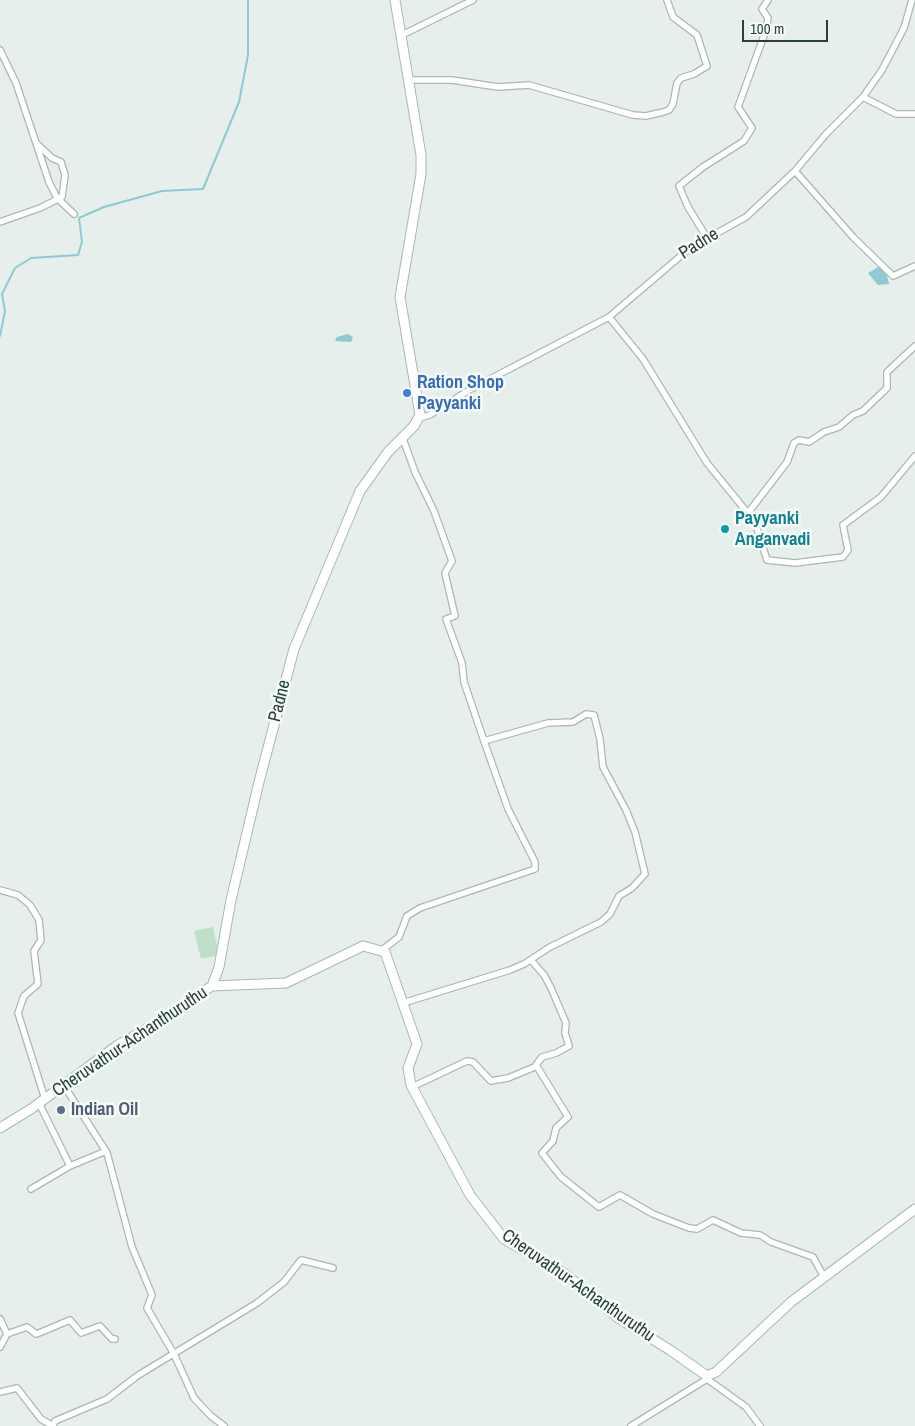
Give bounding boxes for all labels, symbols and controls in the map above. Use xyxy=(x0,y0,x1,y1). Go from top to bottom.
scale bar xyxy=(745,10,831,42)
text: 100 m xyxy=(750,18,784,39)
street label: Padne xyxy=(675,224,723,264)
place label: Ration Shop Payyanki xyxy=(417,372,504,414)
marker: Ration Shop Payyanki xyxy=(401,387,413,399)
place label: Payyanki Anganvadi xyxy=(735,508,810,550)
marker: Payyanki Anganvadi xyxy=(719,523,731,535)
street label: Padne xyxy=(264,678,296,724)
street label: Cheruvathur-Achanthuruthu xyxy=(48,982,212,1102)
place label: Indian Oil xyxy=(71,1099,138,1121)
marker: Indian Oil xyxy=(55,1104,67,1116)
street label: Cheruvathur-Achanthuruthu xyxy=(497,1225,659,1347)

